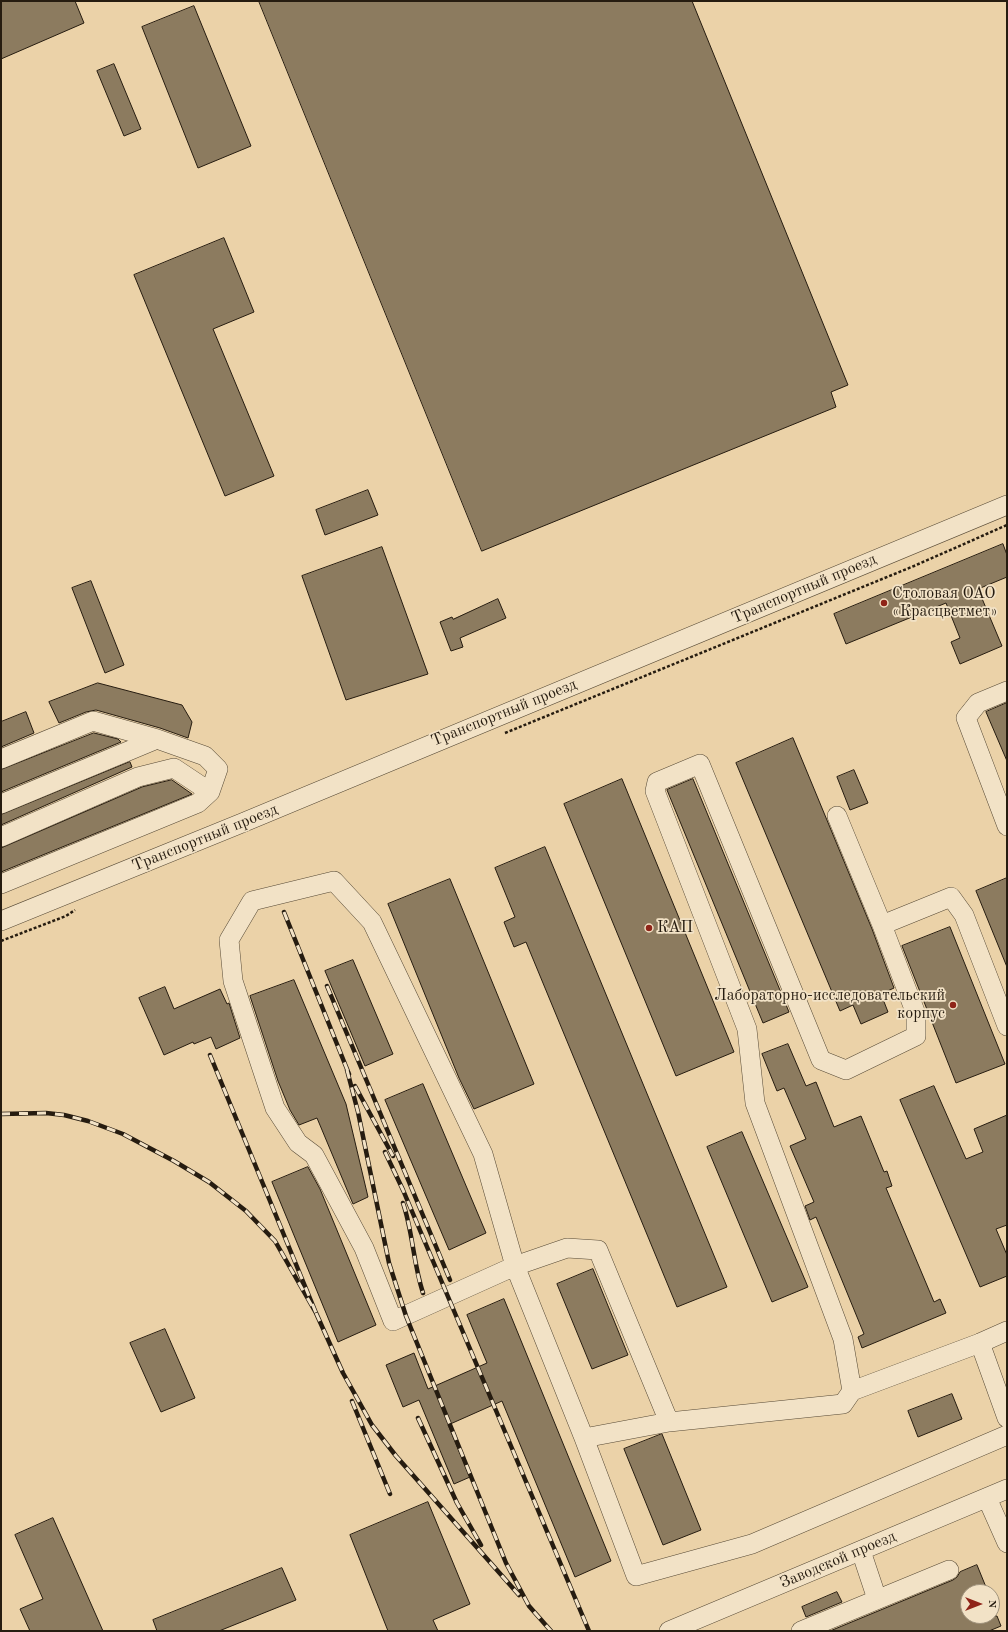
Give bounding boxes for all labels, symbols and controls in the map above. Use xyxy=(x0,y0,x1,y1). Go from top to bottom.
street label: Транспортный проезд xyxy=(729,550,879,628)
place label: Столовая ОАО «Красцветмет» xyxy=(892,584,998,622)
marker: Столовая ОАО «Красцветмет» xyxy=(879,598,889,608)
street label: Транспортный проезд xyxy=(428,675,580,751)
street label: Транспортный проезд xyxy=(129,800,281,876)
place label: КАП xyxy=(657,918,693,938)
marker: КАП xyxy=(644,923,654,933)
place label: Лабораторно-исследовательский корпус xyxy=(714,986,945,1024)
marker: Лабораторно-исследовательский корпус xyxy=(948,1000,958,1010)
street label: Заводской проезд xyxy=(777,1527,899,1593)
north arrow xyxy=(960,1584,1000,1624)
text: N xyxy=(986,1600,997,1608)

